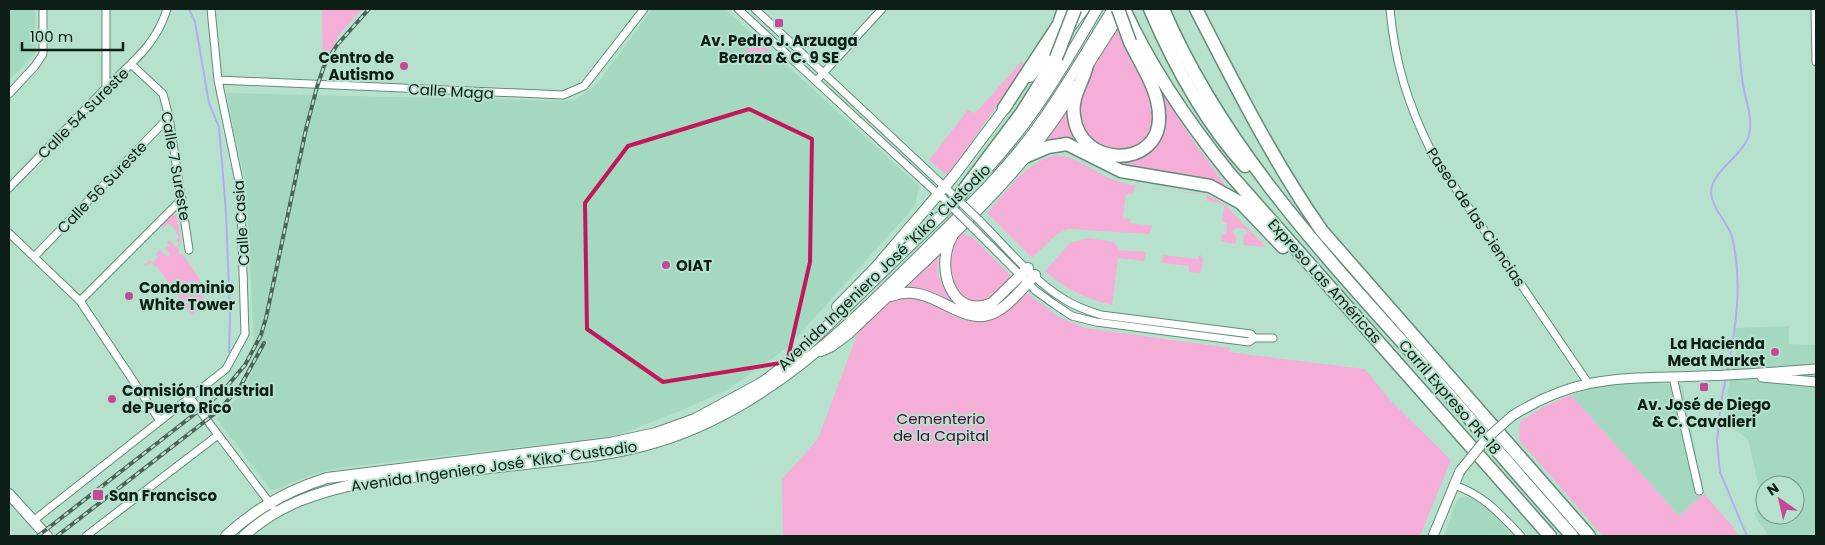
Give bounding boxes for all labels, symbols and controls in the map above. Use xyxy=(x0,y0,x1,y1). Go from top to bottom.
marker: Av. Pedro J. Arzuaga Beraza & C. 9 SE xyxy=(773,17,785,29)
scale bar xyxy=(22,20,124,52)
text: 100 m xyxy=(30,26,73,47)
place label: Av. Pedro J. Arzuaga Beraza & C. 9 SE xyxy=(700,30,858,68)
place label: Centro de Autismo xyxy=(319,47,394,85)
marker: Centro de Autismo xyxy=(398,60,410,72)
street label: Calle 54 Sureste xyxy=(33,63,133,163)
street label: Calle Maga xyxy=(408,78,494,104)
street label: Calle 7 Sureste xyxy=(156,110,196,222)
street label: Calle 56 Sureste xyxy=(52,136,152,238)
street label: Paseo de las Ciencias xyxy=(1422,143,1531,291)
street label: Avenida Ingeniero José "Kiko" Custodio xyxy=(773,159,995,375)
street label: Calle Casia xyxy=(228,179,254,267)
street label: Expreso Las Américas xyxy=(1263,214,1387,348)
place label: OIAT xyxy=(676,255,712,276)
marker: OIAT xyxy=(660,259,672,271)
place label: Condominio White Tower xyxy=(139,277,235,315)
marker: Condominio White Tower xyxy=(123,290,135,302)
place label: La Hacienda Meat Market xyxy=(1668,333,1765,371)
street label: Carril Expreso PR-18 xyxy=(1394,335,1506,459)
marker: La Hacienda Meat Market xyxy=(1769,346,1781,358)
place label: Comisión Industrial de Puerto Rico xyxy=(122,380,274,418)
marker: Av. José de Diego & C. Cavalieri xyxy=(1698,381,1710,393)
marker: Comisión Industrial de Puerto Rico xyxy=(106,393,118,405)
place label: Av. José de Diego & C. Cavalieri xyxy=(1637,394,1771,432)
park label: Cementerio de la Capital xyxy=(893,408,989,446)
street label: Avenida Ingeniero José "Kiko" Custodio xyxy=(350,436,638,496)
north arrow xyxy=(1755,475,1805,525)
text: N xyxy=(1763,478,1783,500)
place label: San Francisco xyxy=(109,485,218,506)
marker: San Francisco xyxy=(91,488,105,502)

